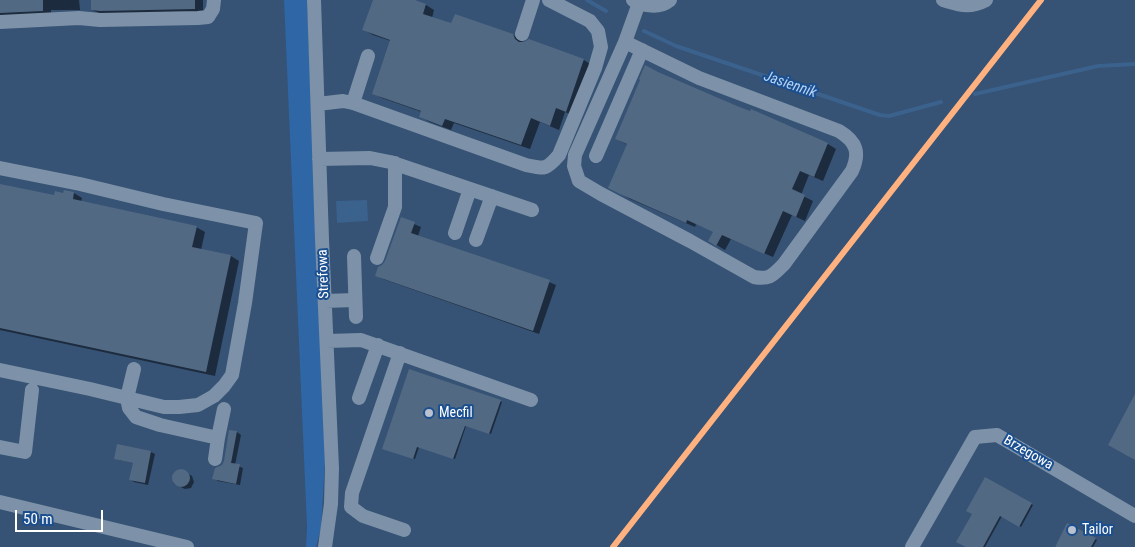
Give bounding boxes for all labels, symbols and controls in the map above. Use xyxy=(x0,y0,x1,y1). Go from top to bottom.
water label: Jasiennik xyxy=(761,68,819,102)
street label: Strefowa xyxy=(315,249,333,299)
place label: Mecfil xyxy=(439,405,473,421)
marker: Mecfil xyxy=(423,407,435,419)
street label: Brzegowa xyxy=(1000,432,1056,474)
scale bar xyxy=(18,500,105,532)
text: 50 m xyxy=(23,510,53,528)
place label: Tailor xyxy=(1082,522,1113,538)
marker: Tailor xyxy=(1066,524,1078,536)

